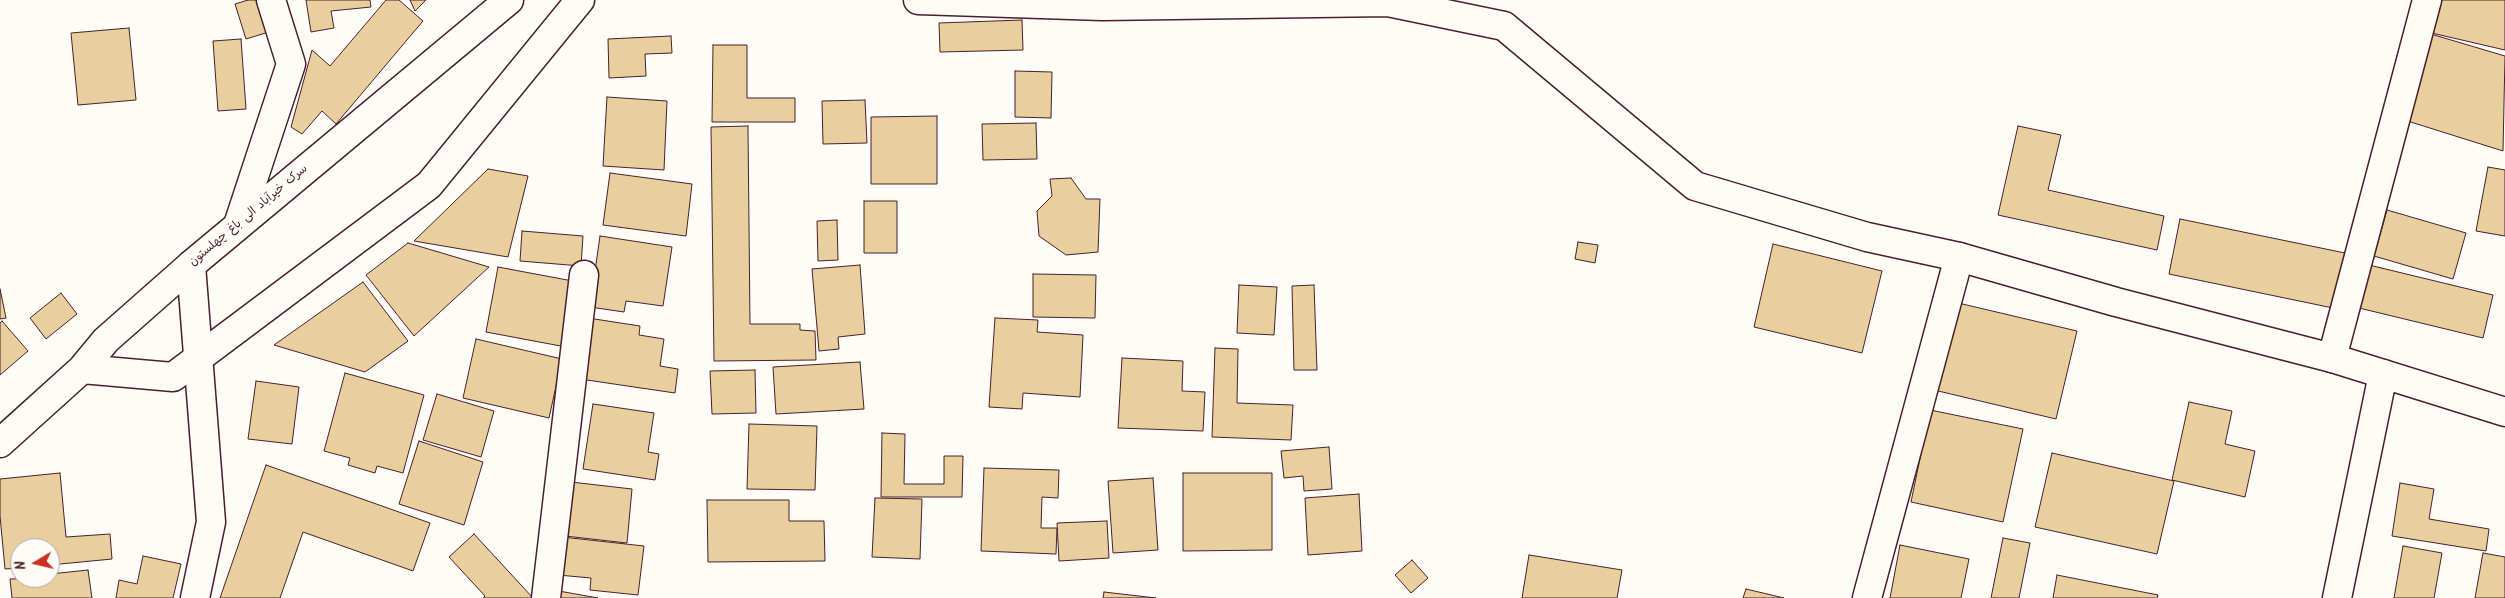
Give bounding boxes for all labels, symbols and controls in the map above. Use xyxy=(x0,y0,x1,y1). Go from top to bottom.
street label: سرک خیرآباد الی باغ چهلستون xyxy=(187,162,311,270)
north arrow xyxy=(10,538,60,588)
text: N xyxy=(10,559,33,571)

